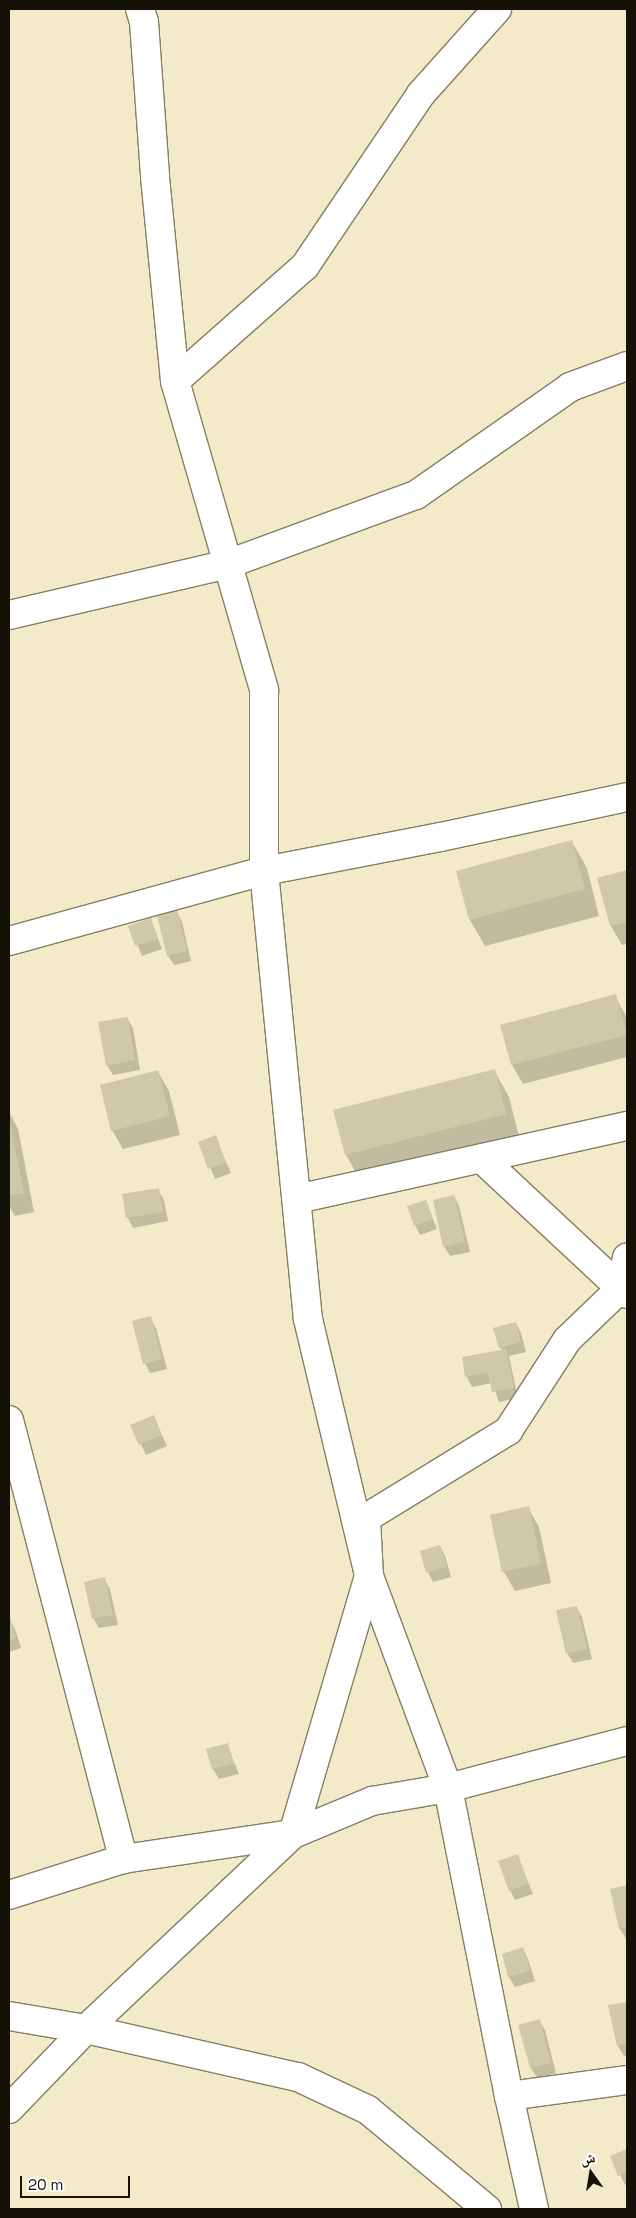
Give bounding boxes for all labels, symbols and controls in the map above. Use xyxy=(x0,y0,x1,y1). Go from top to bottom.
north arrow xyxy=(566,2148,616,2198)
text: ش xyxy=(578,2148,597,2169)
scale bar xyxy=(22,2166,132,2198)
text: 20 m xyxy=(28,2175,63,2194)

